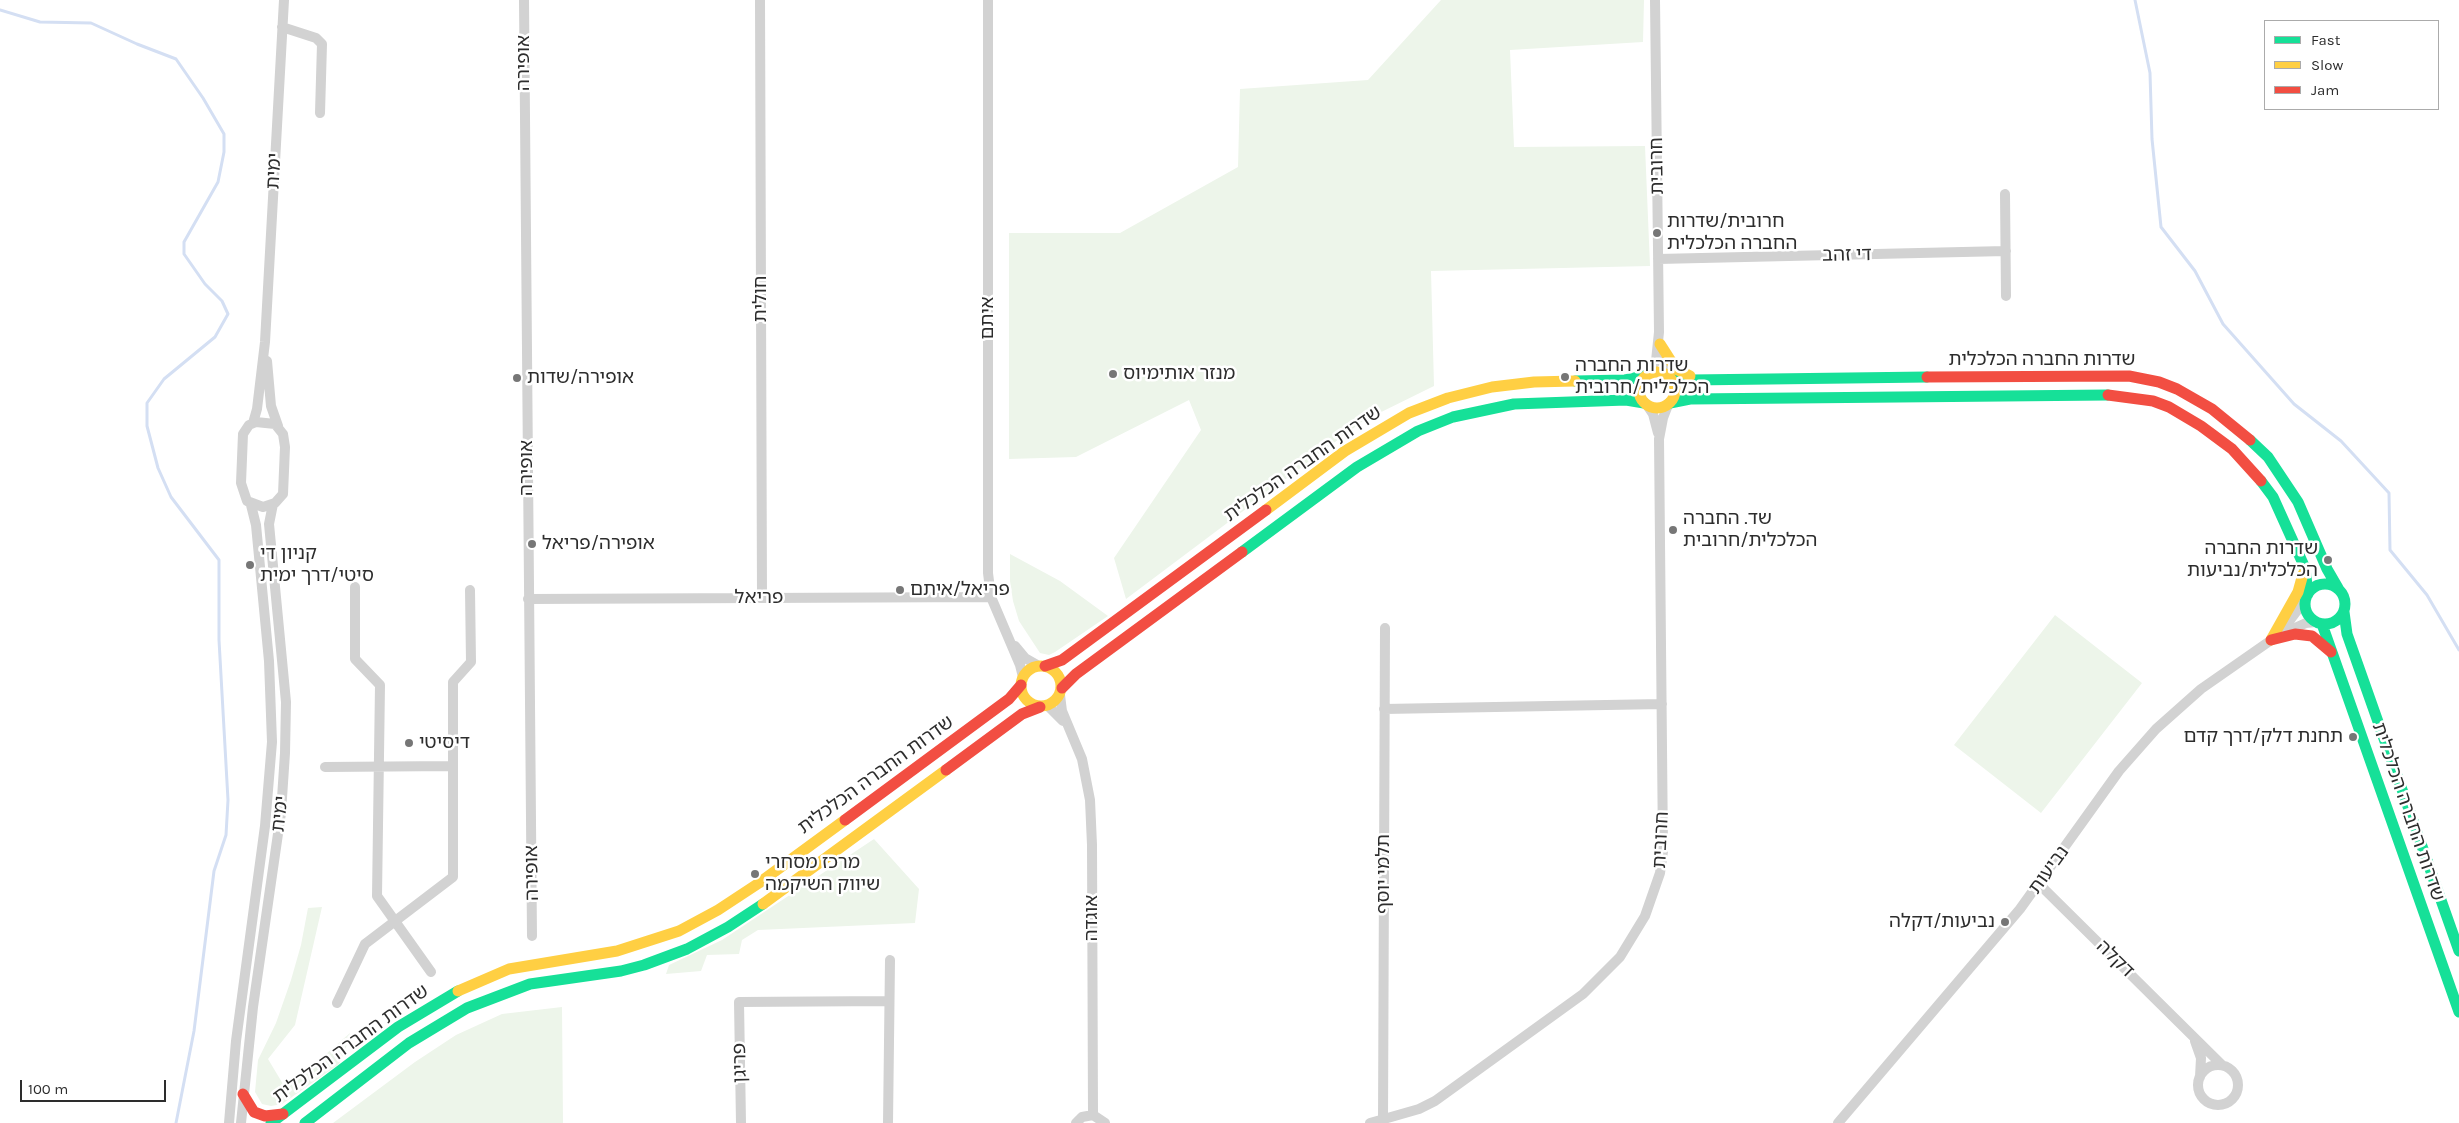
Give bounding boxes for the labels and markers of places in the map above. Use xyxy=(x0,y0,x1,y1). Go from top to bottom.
place label: חרובית/שדרות החברה הכלכלית xyxy=(1667,211,1797,255)
marker: חרובית/שדרות החברה הכלכלית xyxy=(1651,227,1663,239)
place label: שדרות החברה הכלכלית/חרובית xyxy=(1575,355,1709,399)
place label: מנזר אותימיוס xyxy=(1123,363,1235,385)
place label: אופירה/שדות xyxy=(527,367,634,389)
marker: מנזר אותימיוס xyxy=(1107,368,1119,380)
marker: שדרות החברה הכלכלית/חרובית xyxy=(1559,371,1571,383)
marker: אופירה/שדות xyxy=(511,372,523,384)
place label: שד. החברה הכלכלית/חרובית xyxy=(1683,508,1817,552)
marker: שד. החברה הכלכלית/חרובית xyxy=(1667,524,1679,536)
place label: אופירה/פריאל xyxy=(542,533,655,555)
marker: אופירה/פריאל xyxy=(526,538,538,550)
place label: שדרות החברה הכלכלית/נביעות xyxy=(2187,538,2318,582)
place label: קניון די סיטי/דרך ימית xyxy=(260,543,374,587)
marker: שדרות החברה הכלכלית/נביעות xyxy=(2322,554,2334,566)
marker: קניון די סיטי/דרך ימית xyxy=(244,559,256,571)
place label: פריאל/איתם xyxy=(910,579,1010,601)
marker: פריאל/איתם xyxy=(894,584,906,596)
place label: תחנת דלק/דרך קדם xyxy=(2183,726,2343,748)
marker: תחנת דלק/דרך קדם xyxy=(2347,731,2359,743)
place label: דיסיטי xyxy=(419,732,470,754)
marker: דיסיטי xyxy=(403,737,415,749)
place label: מרכז מסחרי שיווק השיקמה xyxy=(765,852,880,896)
marker: מרכז מסחרי שיווק השיקמה xyxy=(749,868,761,880)
place label: נביעות/דקלה xyxy=(1889,911,1995,933)
marker: נביעות/דקלה xyxy=(1999,916,2011,928)

